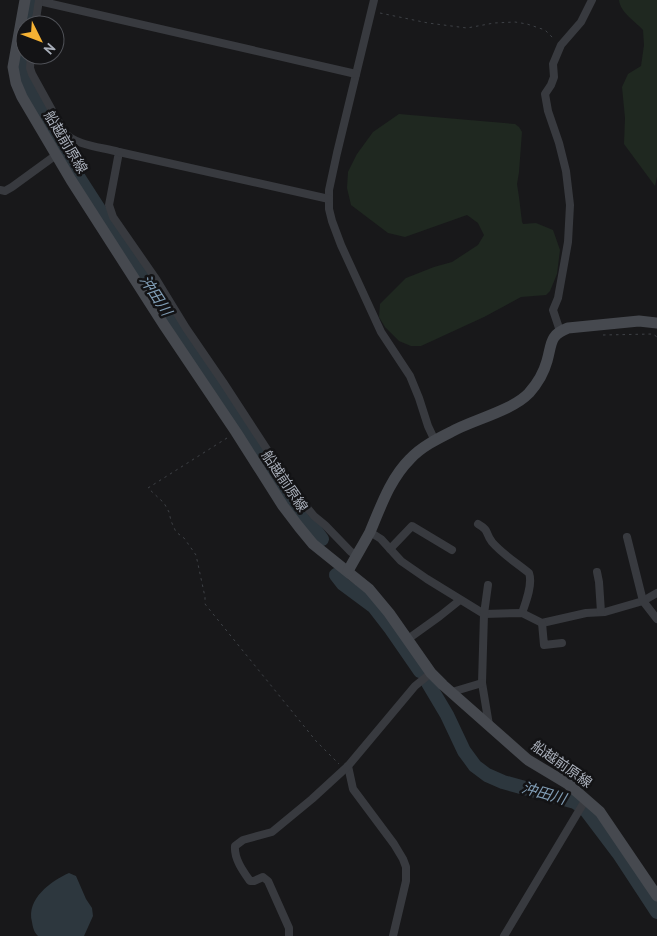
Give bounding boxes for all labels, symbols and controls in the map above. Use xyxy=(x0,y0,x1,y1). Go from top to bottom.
north arrow xyxy=(15,15,65,65)
text: N xyxy=(40,39,59,58)
street label: 船越前原線 xyxy=(40,107,92,177)
water label: 沖田川 xyxy=(136,271,177,321)
street label: 船越前原線 xyxy=(258,447,312,515)
street label: 船越前原線 xyxy=(528,737,596,791)
water label: 沖田川 xyxy=(520,778,570,809)

